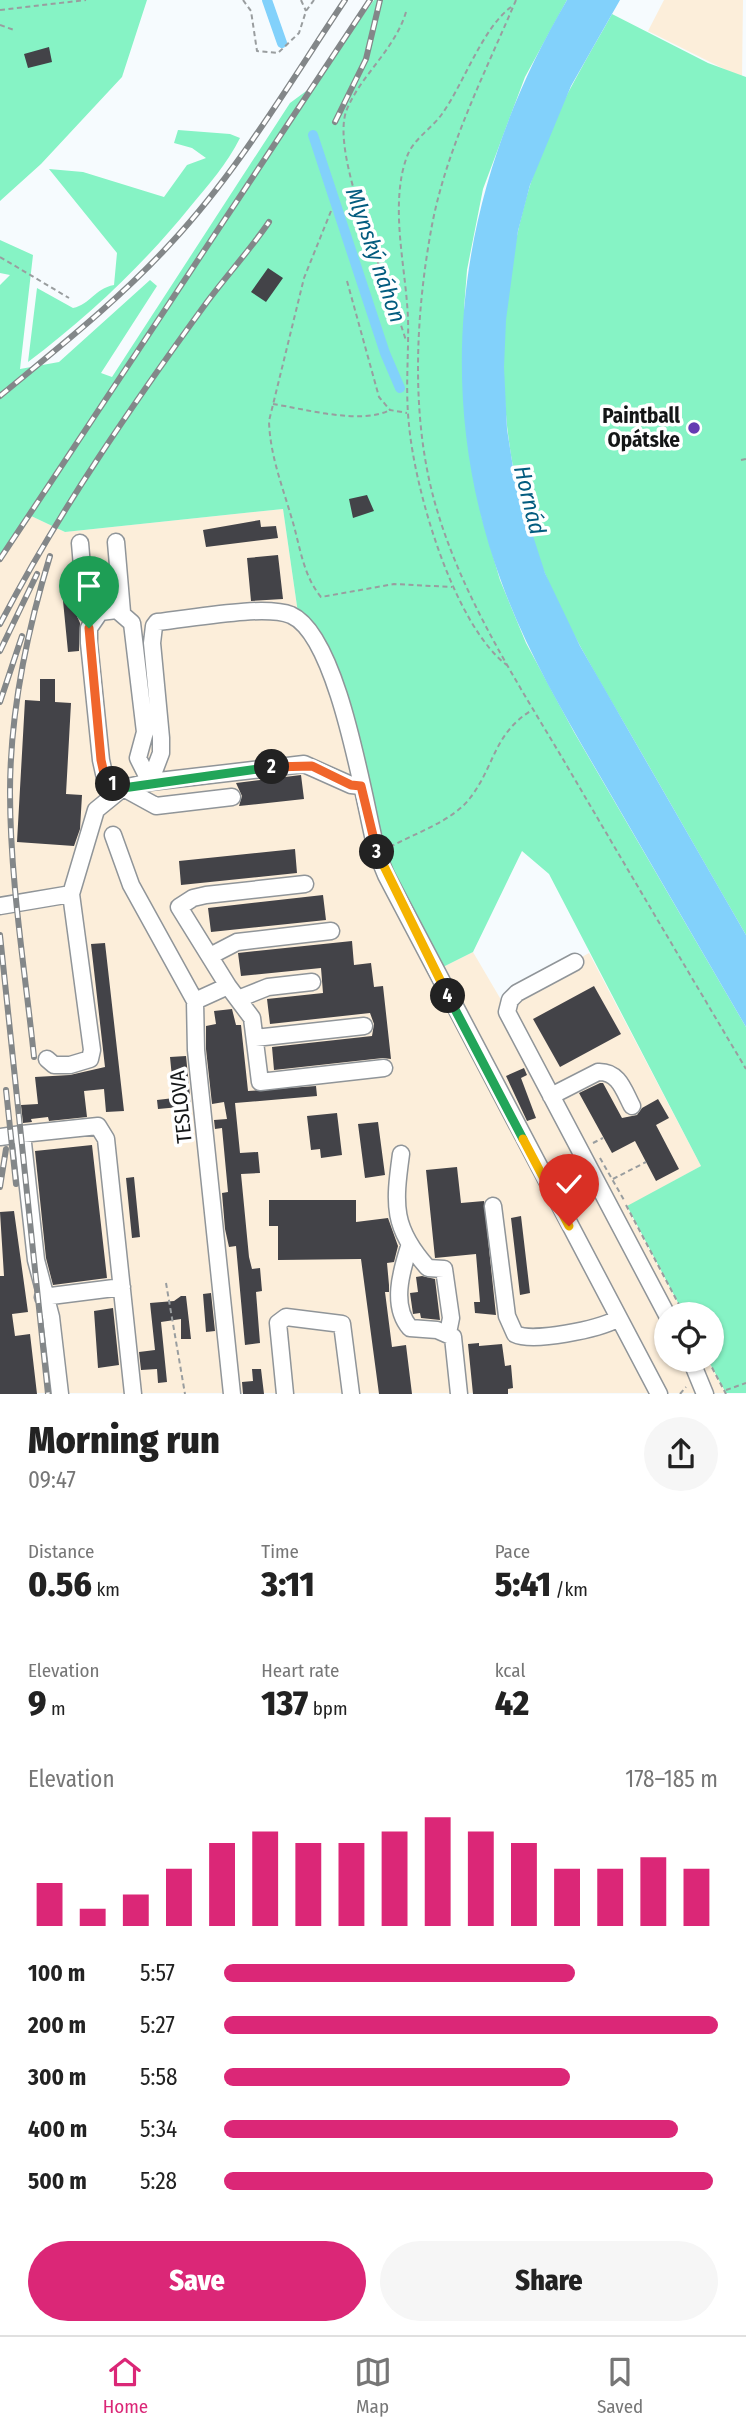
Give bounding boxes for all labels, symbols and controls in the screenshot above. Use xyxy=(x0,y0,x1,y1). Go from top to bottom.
water label: Mlynský náhon xyxy=(340,184,412,326)
place label: Paintball Opátske xyxy=(602,403,680,453)
marker: Paintball Opátske xyxy=(686,420,702,436)
water label: Hornád xyxy=(508,463,552,537)
pin xyxy=(59,556,119,628)
icon: arrive xyxy=(70,567,108,605)
pin: 2 xyxy=(254,750,290,784)
text: 2 xyxy=(267,755,276,778)
pin: 1 xyxy=(96,766,130,802)
text: 1 xyxy=(108,772,117,795)
pin: 3 xyxy=(360,834,394,870)
text: 3 xyxy=(372,840,381,863)
pin: 4 xyxy=(430,978,466,1014)
text: 4 xyxy=(443,984,452,1007)
street label: TESLOVA xyxy=(164,1070,198,1144)
pin xyxy=(539,1154,599,1226)
icon: check xyxy=(550,1165,588,1203)
map controls xyxy=(654,1302,724,1372)
button: locate xyxy=(654,1302,724,1372)
text: Morning run xyxy=(28,1417,220,1463)
button: share xyxy=(644,1417,718,1491)
text: 09:47 xyxy=(28,1466,76,1494)
text: Distance xyxy=(28,1540,95,1563)
text: Time xyxy=(261,1540,299,1563)
text: Pace xyxy=(495,1540,530,1563)
text: 0.56 xyxy=(28,1563,92,1605)
text: 3:11 xyxy=(261,1563,315,1605)
text: 5:41 xyxy=(495,1563,551,1605)
text: km xyxy=(92,1578,120,1601)
text: /km xyxy=(551,1578,588,1601)
text: Elevation xyxy=(28,1659,100,1682)
text: Heart rate xyxy=(261,1659,339,1682)
text: kcal xyxy=(495,1659,525,1682)
text: 9 xyxy=(28,1682,46,1724)
text: 137 xyxy=(261,1682,308,1724)
text: 42 xyxy=(495,1682,529,1724)
text: m xyxy=(46,1697,66,1720)
text: bpm xyxy=(308,1697,348,1720)
text: Elevation xyxy=(28,1765,115,1793)
text: 178–185 m xyxy=(625,1765,718,1793)
text: 100 m xyxy=(28,1959,85,1987)
text: 5:57 xyxy=(140,1959,175,1987)
text: 200 m xyxy=(28,2011,86,2039)
text: 5:27 xyxy=(140,2011,175,2039)
text: 300 m xyxy=(28,2063,86,2091)
text: 5:58 xyxy=(140,2063,178,2091)
text: 400 m xyxy=(28,2115,87,2143)
text: 5:34 xyxy=(140,2115,177,2143)
text: 500 m xyxy=(28,2167,87,2195)
text: 5:28 xyxy=(140,2167,177,2195)
button: Save xyxy=(28,2241,366,2321)
button: Share xyxy=(380,2241,718,2321)
tab: Home xyxy=(103,2353,148,2418)
tab: Map xyxy=(354,2353,392,2418)
tab: Saved xyxy=(597,2353,643,2418)

